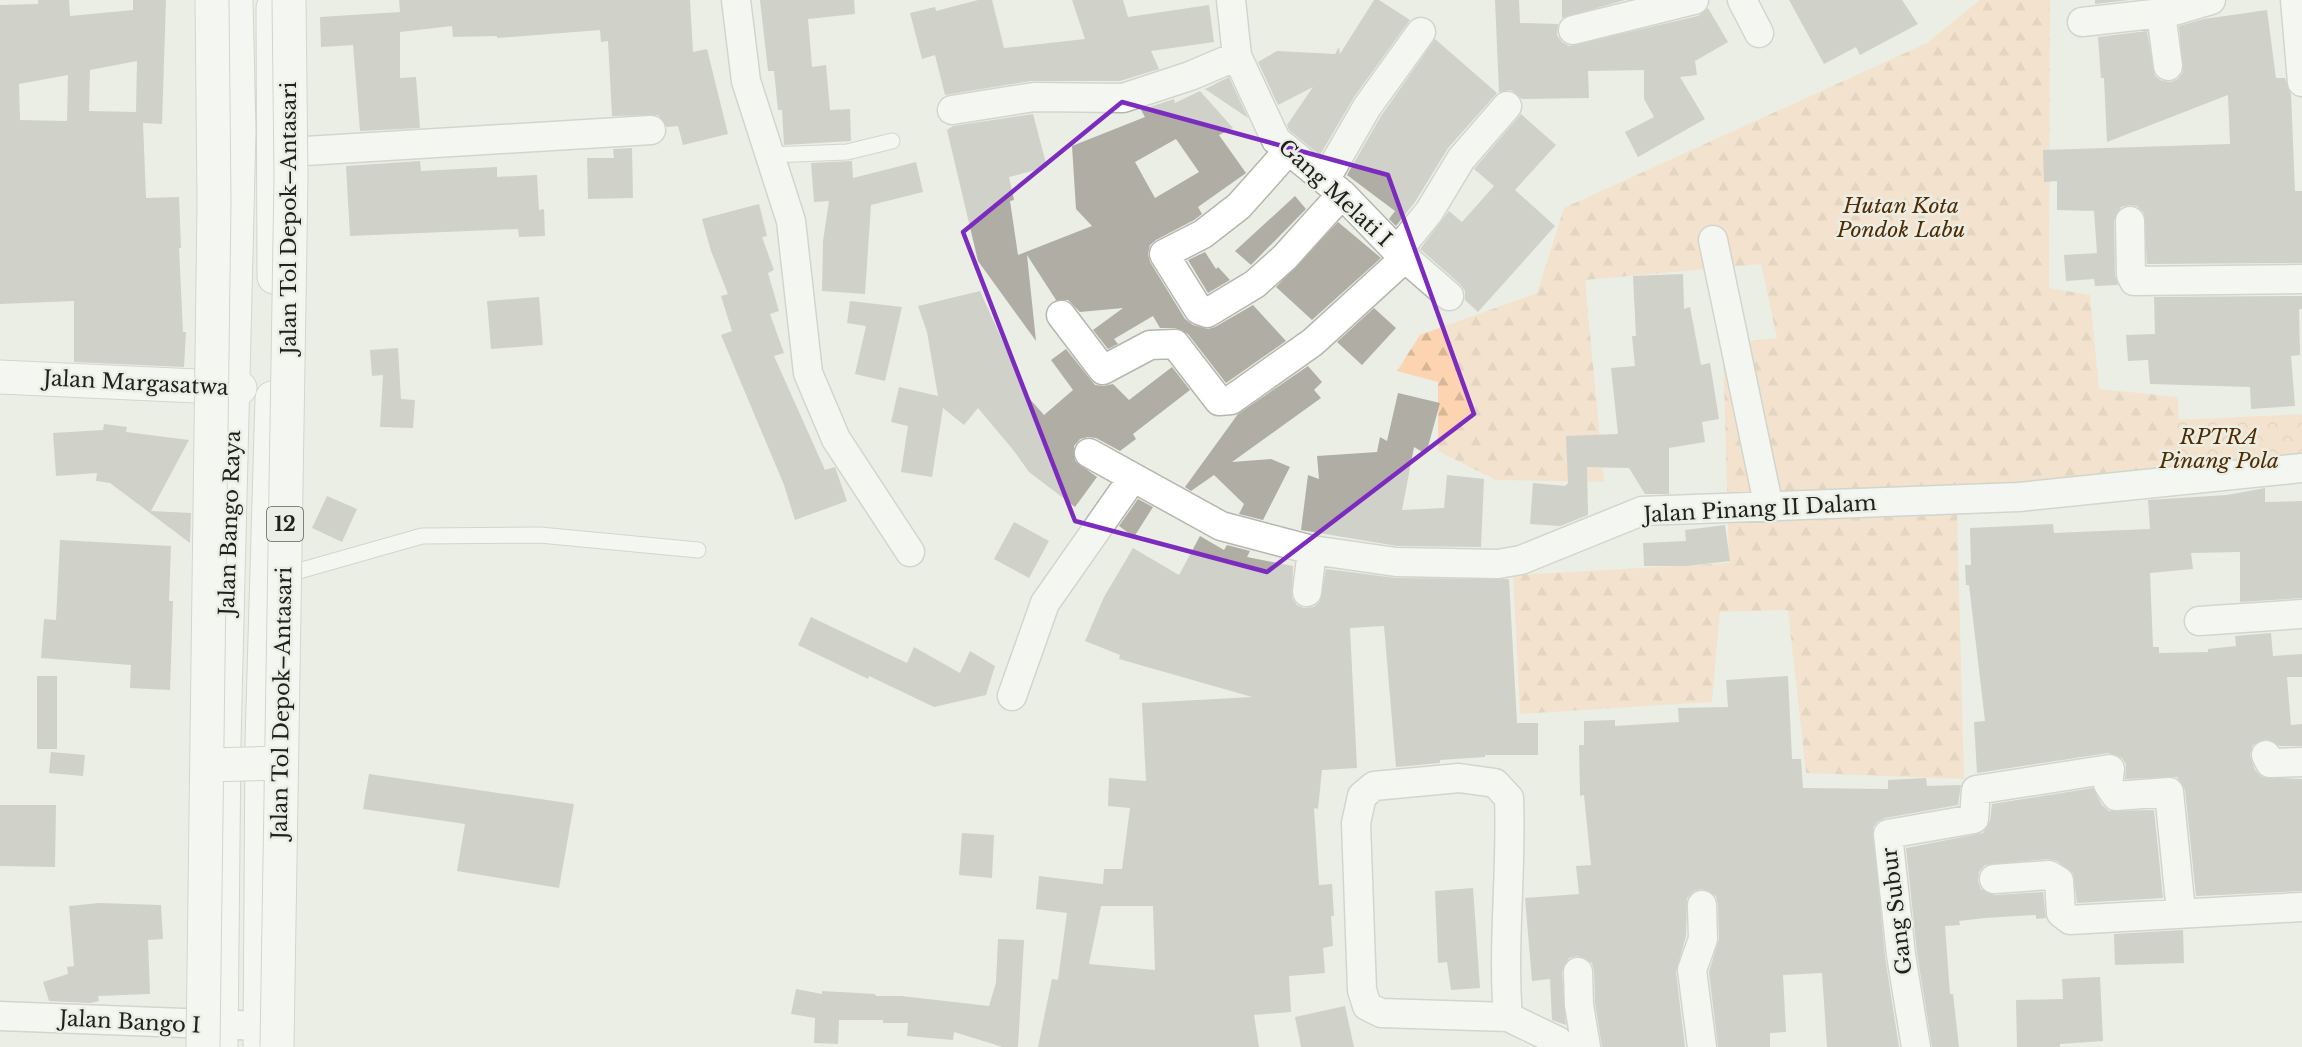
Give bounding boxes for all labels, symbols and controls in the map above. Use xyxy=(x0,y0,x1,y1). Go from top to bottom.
street label: Jalan Tol Depok–Antasari xyxy=(276,82,302,357)
street label: Gang Melati I xyxy=(1273,134,1397,252)
park label: Hutan Kota Pondok Labu xyxy=(1836,193,1965,243)
street label: Jalan Margasatwa xyxy=(40,365,230,401)
park label: RPTRA Pinang Pola xyxy=(2158,424,2279,474)
street label: Jalan Bango Raya xyxy=(214,430,246,619)
street label: Jalan Pinang II Dalam xyxy=(1640,490,1878,528)
road number: 12 xyxy=(267,507,303,541)
street label: Jalan Tol Depok–Antasari xyxy=(267,566,297,843)
street label: Gang Subur xyxy=(1876,846,1918,976)
street label: Jalan Bango I xyxy=(56,1005,201,1039)

